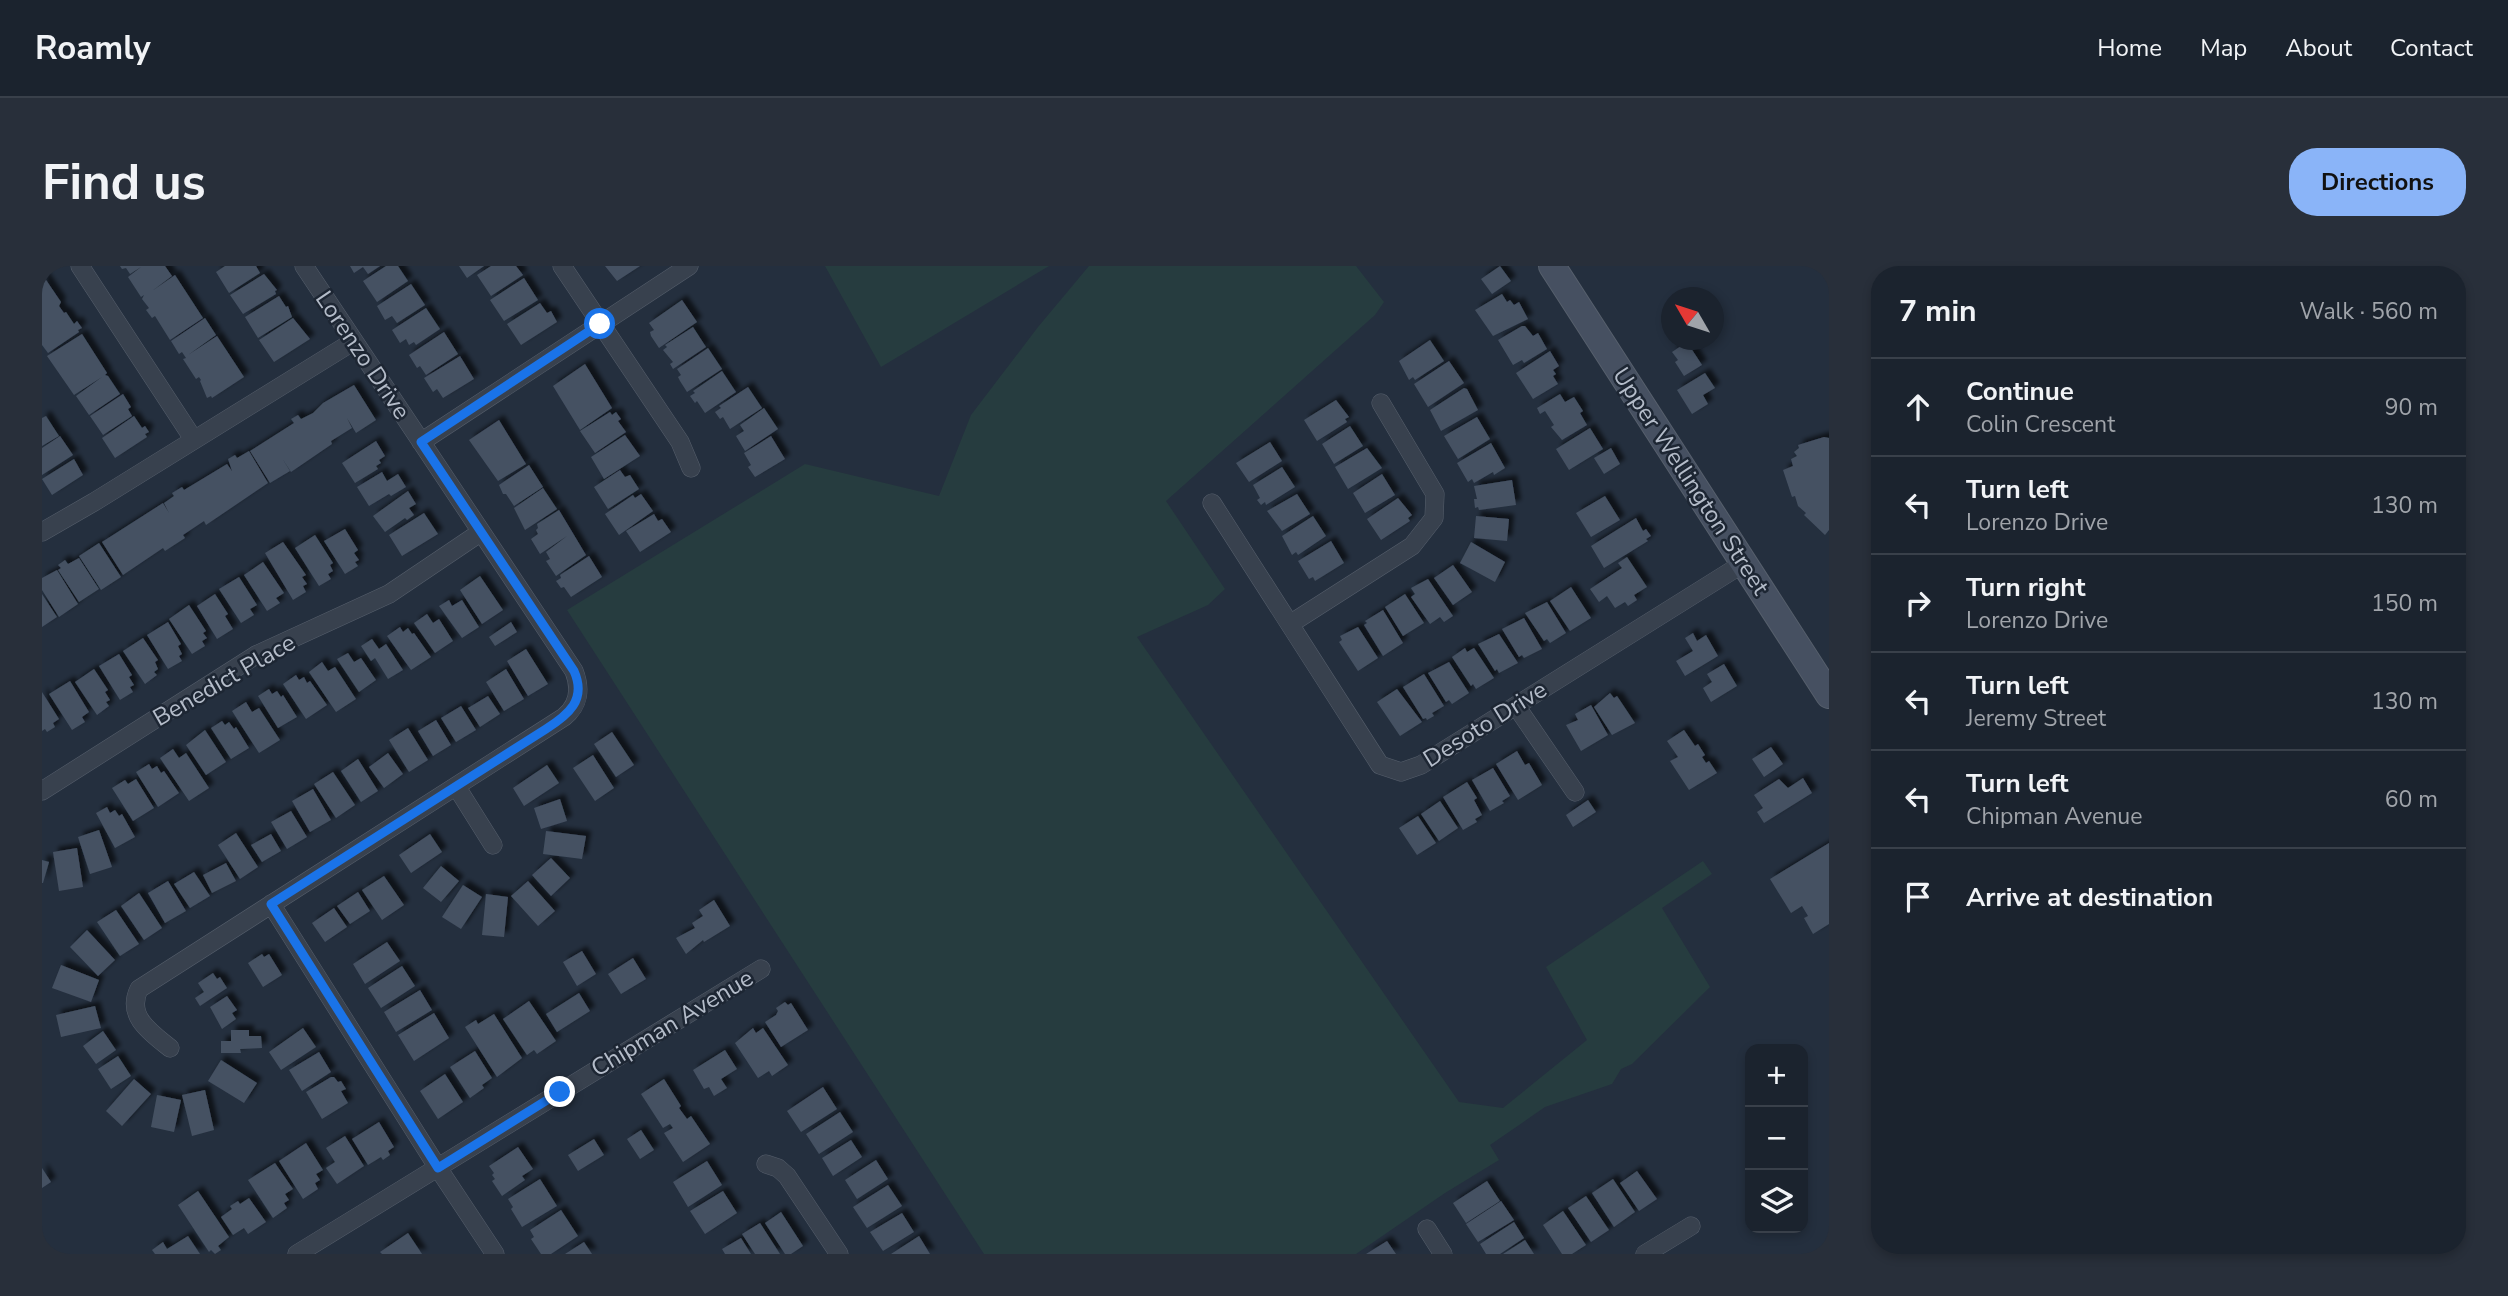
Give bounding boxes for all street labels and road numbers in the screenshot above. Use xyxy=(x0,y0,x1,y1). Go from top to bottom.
street label: Lorenzo Drive xyxy=(308,285,418,425)
street label: Upper Wellington Street xyxy=(1605,361,1777,601)
street label: Benedict Place xyxy=(147,626,301,734)
street label: Desoto Drive xyxy=(1417,673,1553,775)
street label: Chipman Avenue xyxy=(585,962,759,1084)

